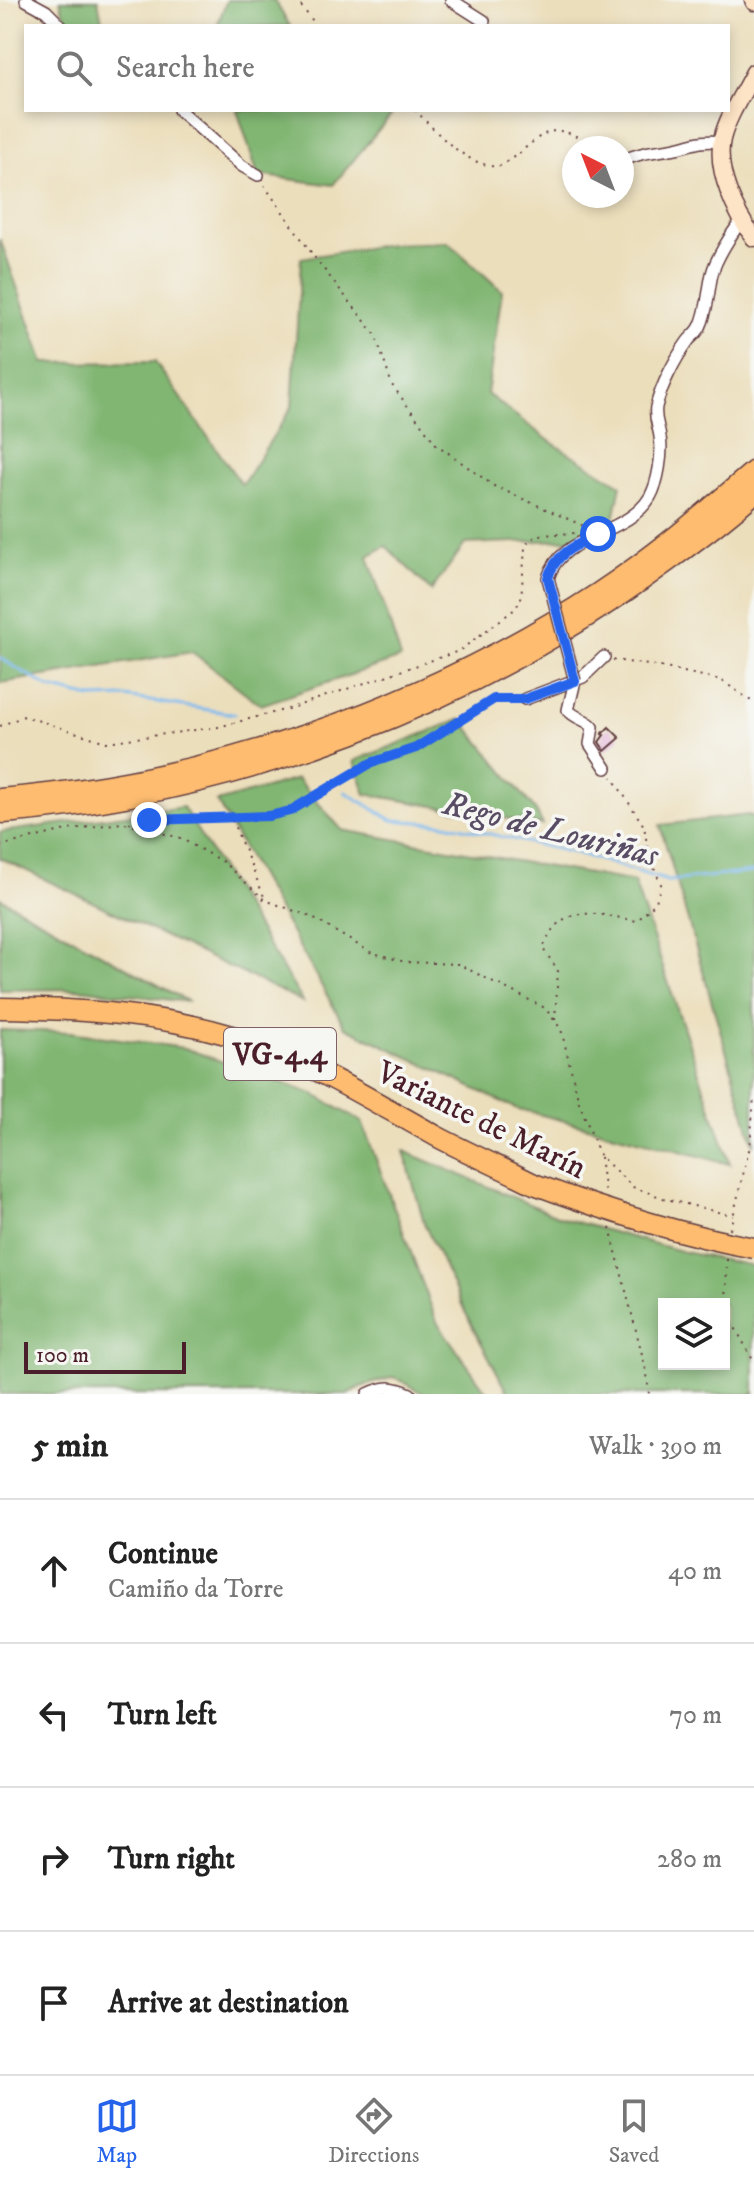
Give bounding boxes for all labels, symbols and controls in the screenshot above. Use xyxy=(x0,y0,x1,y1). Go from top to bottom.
search box xyxy=(24,24,730,112)
icon: search xyxy=(52,46,96,90)
text: Search here xyxy=(116,50,255,87)
north arrow xyxy=(562,136,634,208)
route start xyxy=(580,516,616,552)
water label: Rego de Louriñas xyxy=(438,783,663,877)
route end xyxy=(131,802,167,838)
road number: VG-4.4 xyxy=(224,1028,336,1080)
street label: Variante de Marín xyxy=(369,1052,593,1189)
map controls xyxy=(658,1298,730,1370)
button: layers xyxy=(658,1298,730,1370)
scale bar xyxy=(24,1338,186,1374)
text: 100 m xyxy=(36,1342,89,1369)
text: 5 min xyxy=(32,1425,108,1467)
text: Walk · 390 m xyxy=(589,1430,722,1463)
text: Continue xyxy=(108,1536,218,1573)
icon: ahead xyxy=(32,1549,76,1593)
text: 40 m xyxy=(668,1555,722,1588)
text: Camiño da Torre xyxy=(108,1573,283,1606)
icon: left xyxy=(32,1693,76,1737)
text: Turn left xyxy=(108,1697,217,1734)
text: 70 m xyxy=(669,1699,722,1732)
icon: right xyxy=(32,1837,76,1881)
text: Turn right xyxy=(108,1841,235,1878)
text: 280 m xyxy=(657,1843,722,1876)
icon: arrive xyxy=(32,1981,76,2025)
text: Arrive at destination xyxy=(108,1985,349,2022)
tab: Map xyxy=(95,2094,139,2169)
tab: Directions xyxy=(328,2094,419,2169)
tab: Saved xyxy=(609,2094,659,2169)

